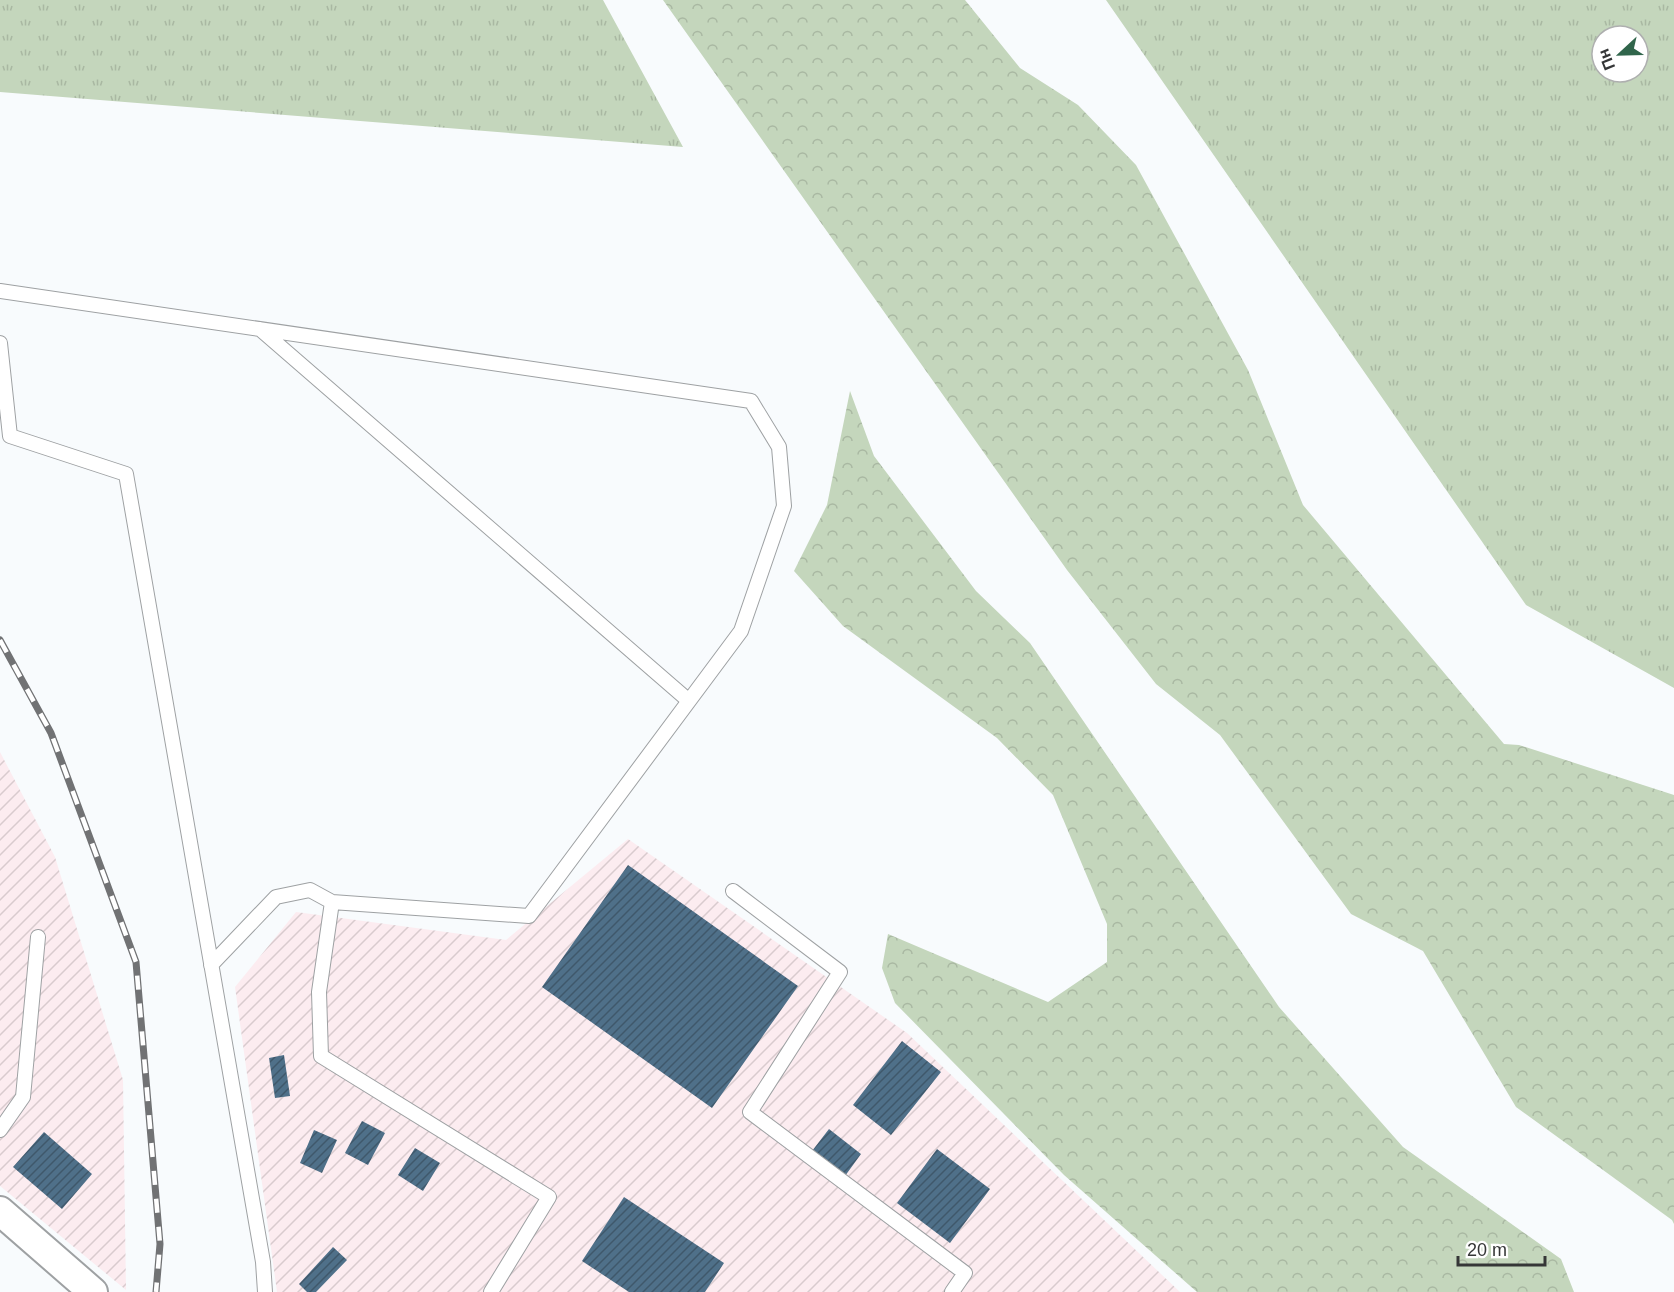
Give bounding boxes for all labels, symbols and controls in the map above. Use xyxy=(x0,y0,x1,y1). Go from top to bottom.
north arrow xyxy=(1590,24,1650,84)
text: Пн xyxy=(1595,46,1618,72)
scale bar xyxy=(1458,1229,1545,1267)
text: 20 m xyxy=(1467,1240,1507,1260)

